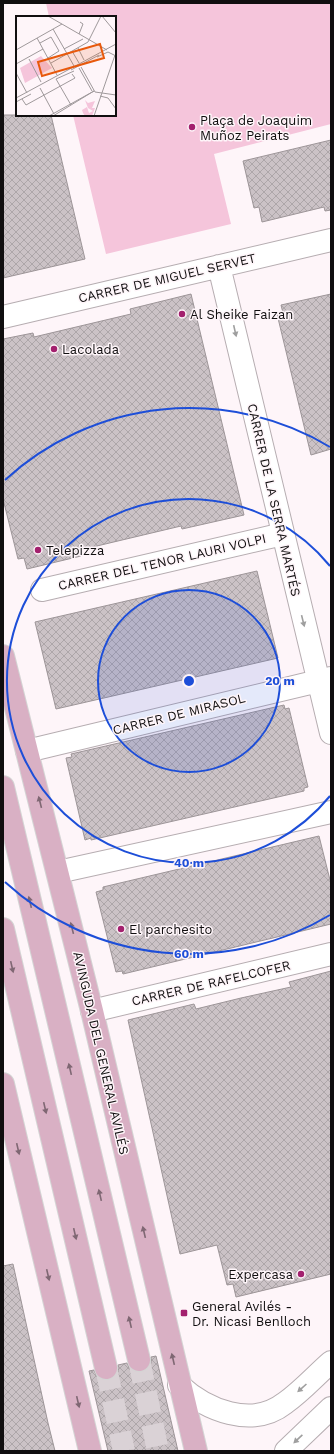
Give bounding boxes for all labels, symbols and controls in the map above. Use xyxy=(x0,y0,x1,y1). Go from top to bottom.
inset map xyxy=(16,16,116,116)
place label: Plaça de Joaquim Muñoz Peirats xyxy=(200,113,312,143)
marker: Plaça de Joaquim Muñoz Peirats xyxy=(187,122,197,132)
street label: CARRER DE MIGUEL SERVET xyxy=(77,250,257,306)
place label: Al Sheike Faizan xyxy=(190,307,293,322)
marker: Al Sheike Faizan xyxy=(177,309,187,319)
one-way arrow xyxy=(232,325,238,337)
place label: Lacolada xyxy=(62,342,120,357)
marker: Lacolada xyxy=(49,344,59,354)
street label: CARRER DE LA SERRA MARTÉS xyxy=(244,402,304,598)
street label: CARRER DEL TENOR LAURI VOLPI xyxy=(57,531,267,593)
place label: Telepizza xyxy=(46,543,105,558)
marker: Telepizza xyxy=(33,545,43,555)
one-way arrow xyxy=(301,615,307,627)
centre of rings xyxy=(182,674,196,688)
text: 20 m xyxy=(265,674,295,688)
street label: CARRER DE MIRASOL xyxy=(111,690,247,738)
one-way arrow xyxy=(37,796,43,808)
text: 40 m xyxy=(174,856,204,870)
one-way arrow xyxy=(27,895,33,908)
one-way arrow xyxy=(68,922,74,935)
place label: El parchesito xyxy=(129,922,212,937)
marker: El parchesito xyxy=(116,924,126,934)
text: 60 m xyxy=(174,947,204,961)
street label: AVINGUDA DEL GENERAL AVILÉS xyxy=(70,950,133,1156)
street label: CARRER DE RAFELCOFER xyxy=(130,957,292,1009)
one-way arrow xyxy=(9,962,15,974)
one-way arrow xyxy=(66,1063,72,1075)
one-way arrow xyxy=(42,1102,48,1114)
one-way arrow xyxy=(16,1143,22,1155)
one-way arrow xyxy=(96,1189,102,1202)
one-way arrow xyxy=(140,1226,146,1238)
one-way arrow xyxy=(72,1228,78,1240)
place label: Expercasa xyxy=(228,1267,294,1282)
one-way arrow xyxy=(46,1269,52,1281)
marker: Expercasa xyxy=(296,1269,306,1279)
place label: General Avilés - Dr. Nicasi Benlloch xyxy=(192,1299,311,1329)
marker: General Avilés - Dr. Nicasi Benlloch xyxy=(179,1308,189,1318)
one-way arrow xyxy=(126,1316,132,1328)
one-way arrow xyxy=(170,1352,176,1365)
one-way arrow xyxy=(297,1383,307,1393)
one-way arrow xyxy=(76,1396,82,1408)
one-way arrow xyxy=(293,1434,303,1444)

